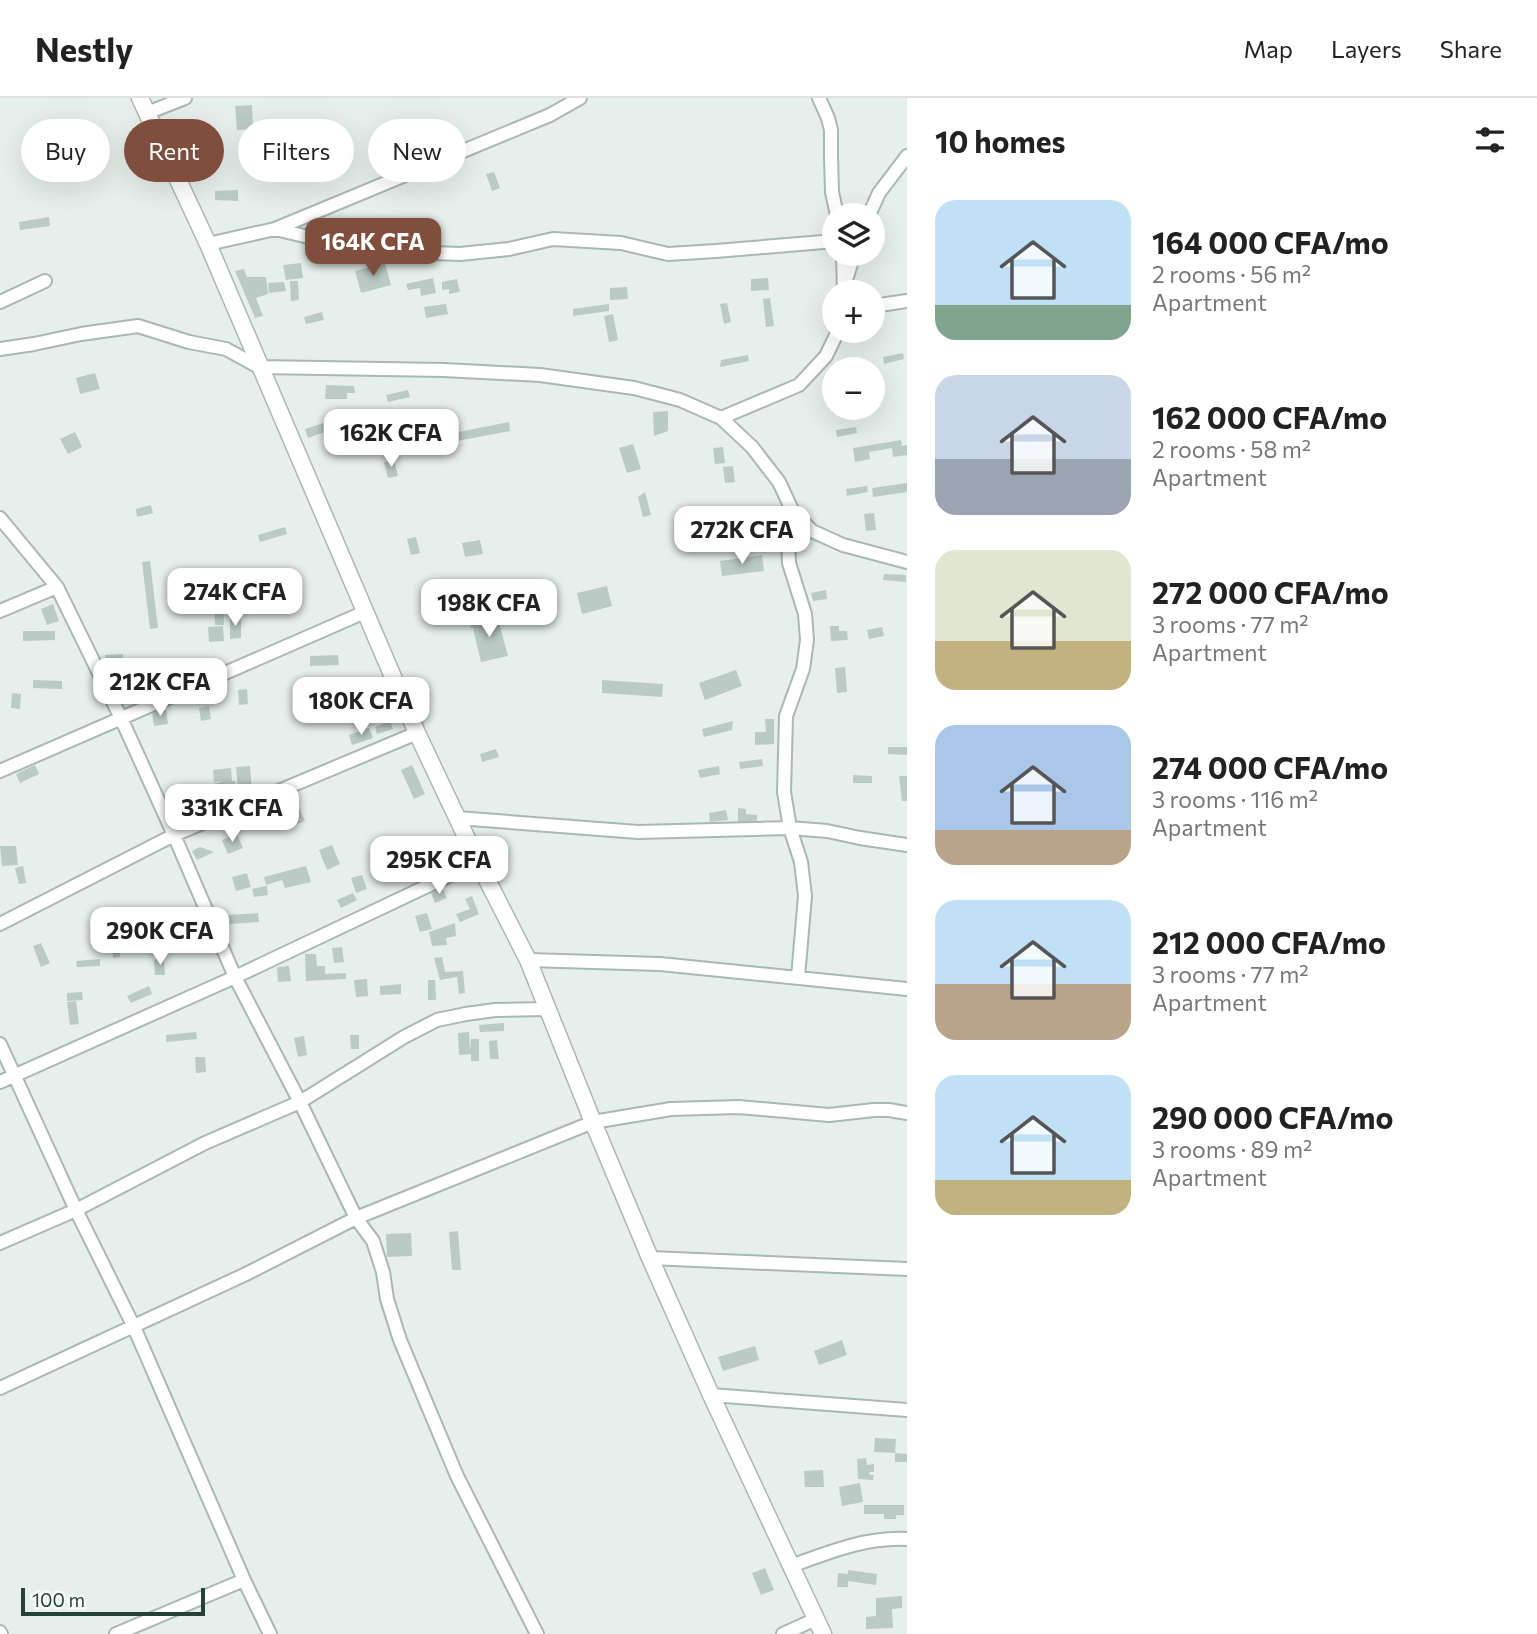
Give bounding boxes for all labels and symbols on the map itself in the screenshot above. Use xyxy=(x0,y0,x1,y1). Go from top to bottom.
pin: 164K CFA xyxy=(301,218,445,278)
pin: 162K CFA xyxy=(319,410,463,469)
pin: 272K CFA xyxy=(670,506,814,566)
pin: 274K CFA xyxy=(163,568,307,628)
pin: 198K CFA xyxy=(417,580,561,639)
pin: 212K CFA xyxy=(88,658,232,718)
pin: 180K CFA xyxy=(289,678,433,737)
pin: 331K CFA xyxy=(160,784,304,844)
pin: 295K CFA xyxy=(367,836,511,896)
pin: 290K CFA xyxy=(88,908,232,967)
scale bar xyxy=(21,1585,205,1617)

